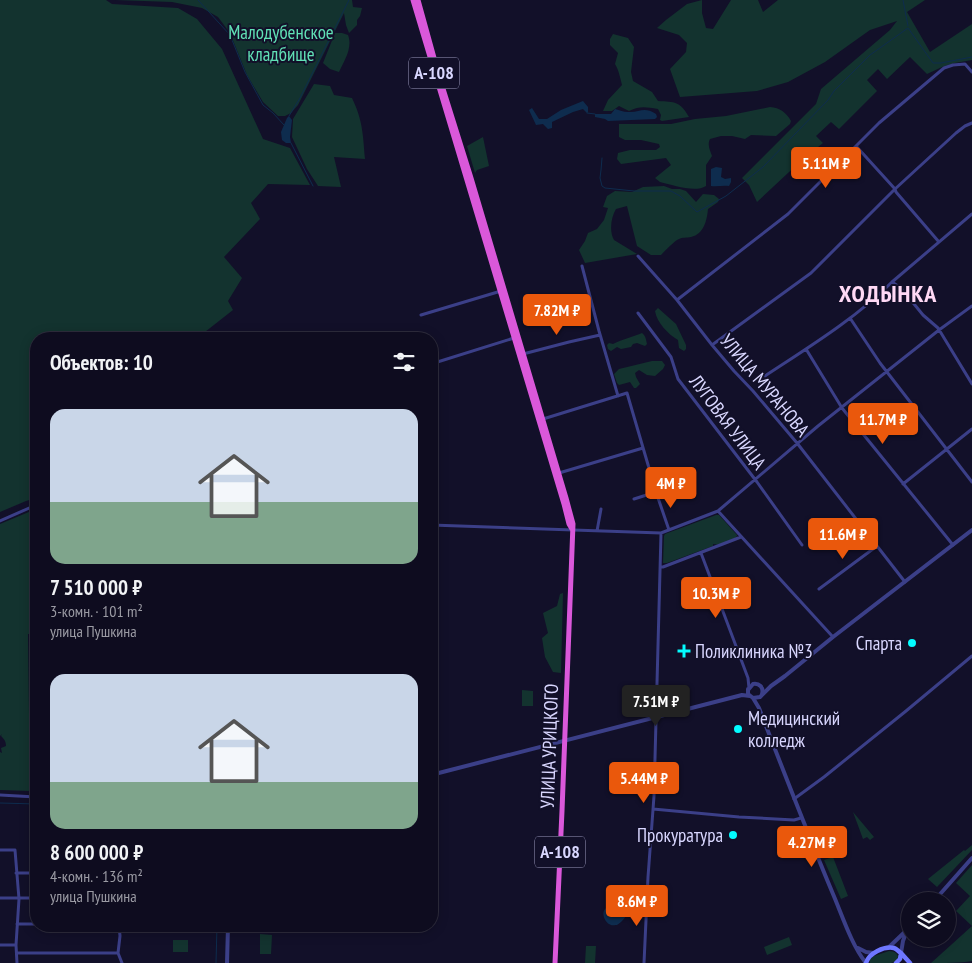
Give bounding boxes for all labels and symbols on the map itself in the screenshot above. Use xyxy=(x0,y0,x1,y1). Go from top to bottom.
park label: Малодубенское кладбище xyxy=(228,20,334,66)
road number: А-108 xyxy=(409,58,459,88)
pin: 5.11M ₽ xyxy=(780,146,872,189)
district label: ХОДЫНКА xyxy=(839,278,937,309)
pin: 7.82M ₽ xyxy=(511,294,603,336)
street label: УЛИЦА МУРАНОВА xyxy=(715,329,815,441)
street label: ЛУГОВАЯ УЛИЦА xyxy=(684,369,772,474)
pin: 11.7M ₽ xyxy=(837,402,929,445)
pin: 4M ₽ xyxy=(641,466,701,509)
pin: 11.6M ₽ xyxy=(797,518,889,560)
pin: 10.3M ₽ xyxy=(670,576,762,619)
place label: Спарта xyxy=(856,631,902,655)
marker: Спарта xyxy=(906,637,918,649)
place label: Поликлиника №3 xyxy=(695,639,813,663)
marker: Поликлиника №3 xyxy=(677,644,691,658)
street label: УЛИЦА УРИЦКОГО xyxy=(535,683,563,809)
pin: 7.51M ₽ xyxy=(610,684,702,727)
place label: Медицинский колледж xyxy=(748,706,840,752)
marker: Медицинский колледж xyxy=(732,723,744,735)
pin: 5.44M ₽ xyxy=(598,762,690,804)
place label: Прокуратура xyxy=(637,823,723,847)
pin: 4.27M ₽ xyxy=(766,826,858,868)
marker: Прокуратура xyxy=(727,829,739,841)
road number: А-108 xyxy=(535,836,585,868)
pin: 8.6M ₽ xyxy=(596,884,678,927)

